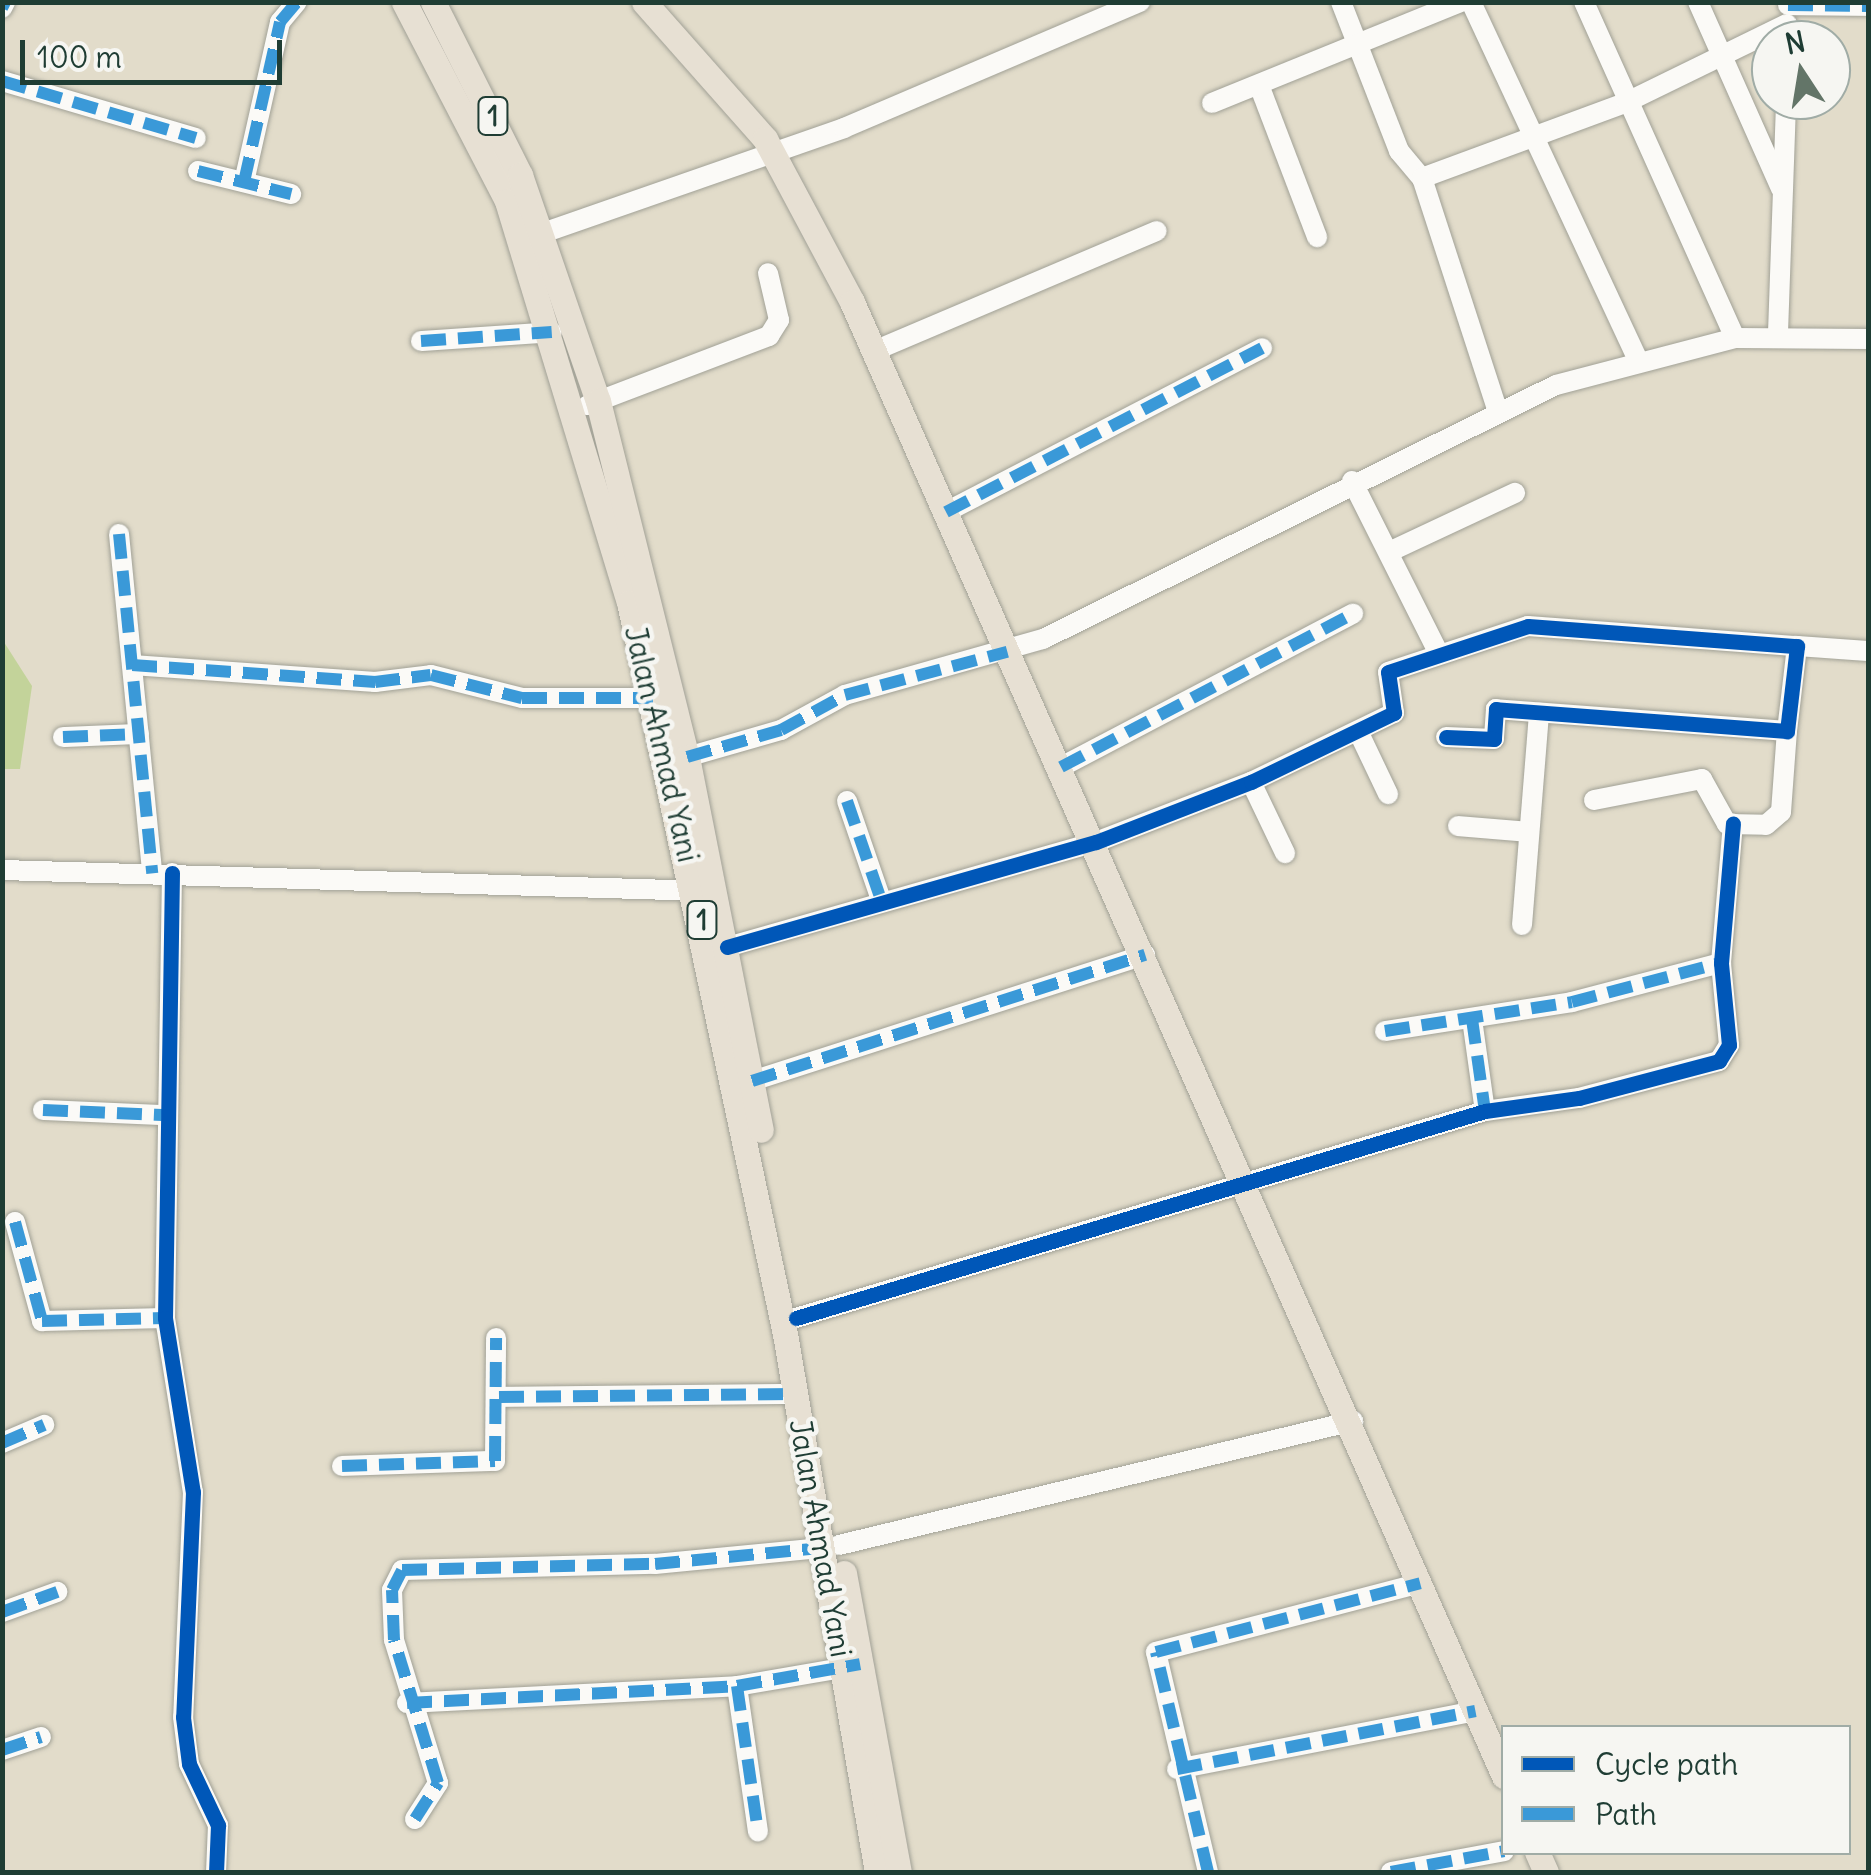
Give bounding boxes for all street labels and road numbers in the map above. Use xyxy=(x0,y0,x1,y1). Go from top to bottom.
road number: 1 xyxy=(476,93,510,139)
street label: Jalan Ahmad Yani xyxy=(617,622,707,866)
road number: 1 xyxy=(684,897,720,943)
street label: Jalan Ahmad Yani xyxy=(782,1416,860,1660)

